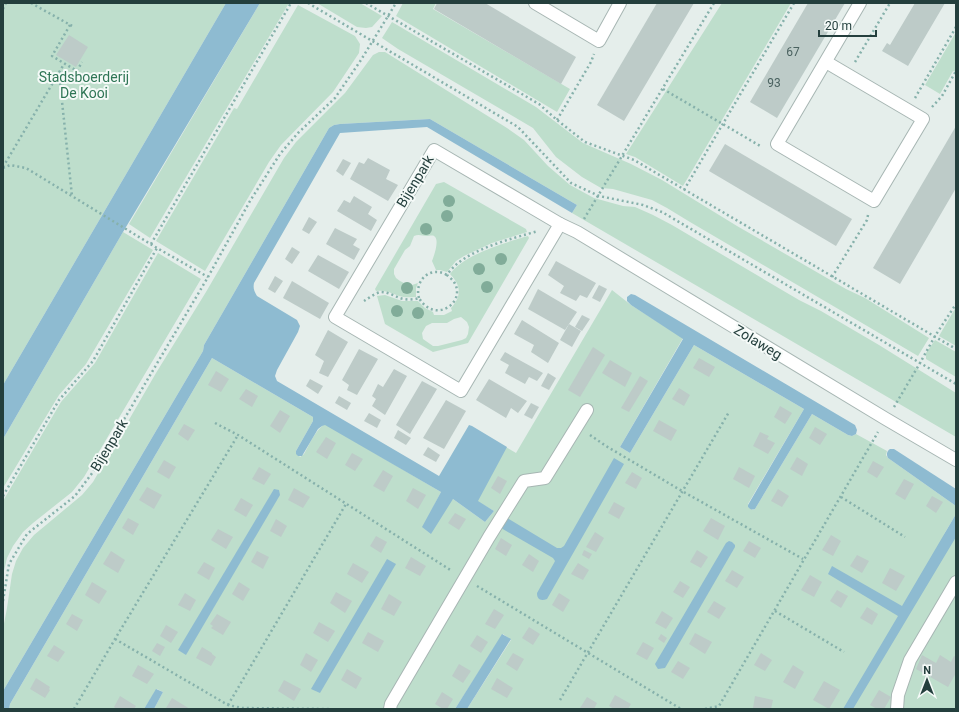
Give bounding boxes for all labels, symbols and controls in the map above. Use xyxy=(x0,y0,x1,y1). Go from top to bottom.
scale bar xyxy=(819,12,876,38)
text: 20 m xyxy=(825,19,852,33)
house number: 67 xyxy=(786,45,800,59)
park label: Stadsboerderij De Kooi xyxy=(39,69,129,101)
house number: 93 xyxy=(767,76,781,90)
street label: Bijenpark xyxy=(393,151,437,210)
street label: Zolaweg xyxy=(731,321,785,363)
street label: Bijenpark xyxy=(87,415,131,474)
north arrow xyxy=(907,660,947,700)
text: N xyxy=(923,664,931,677)

